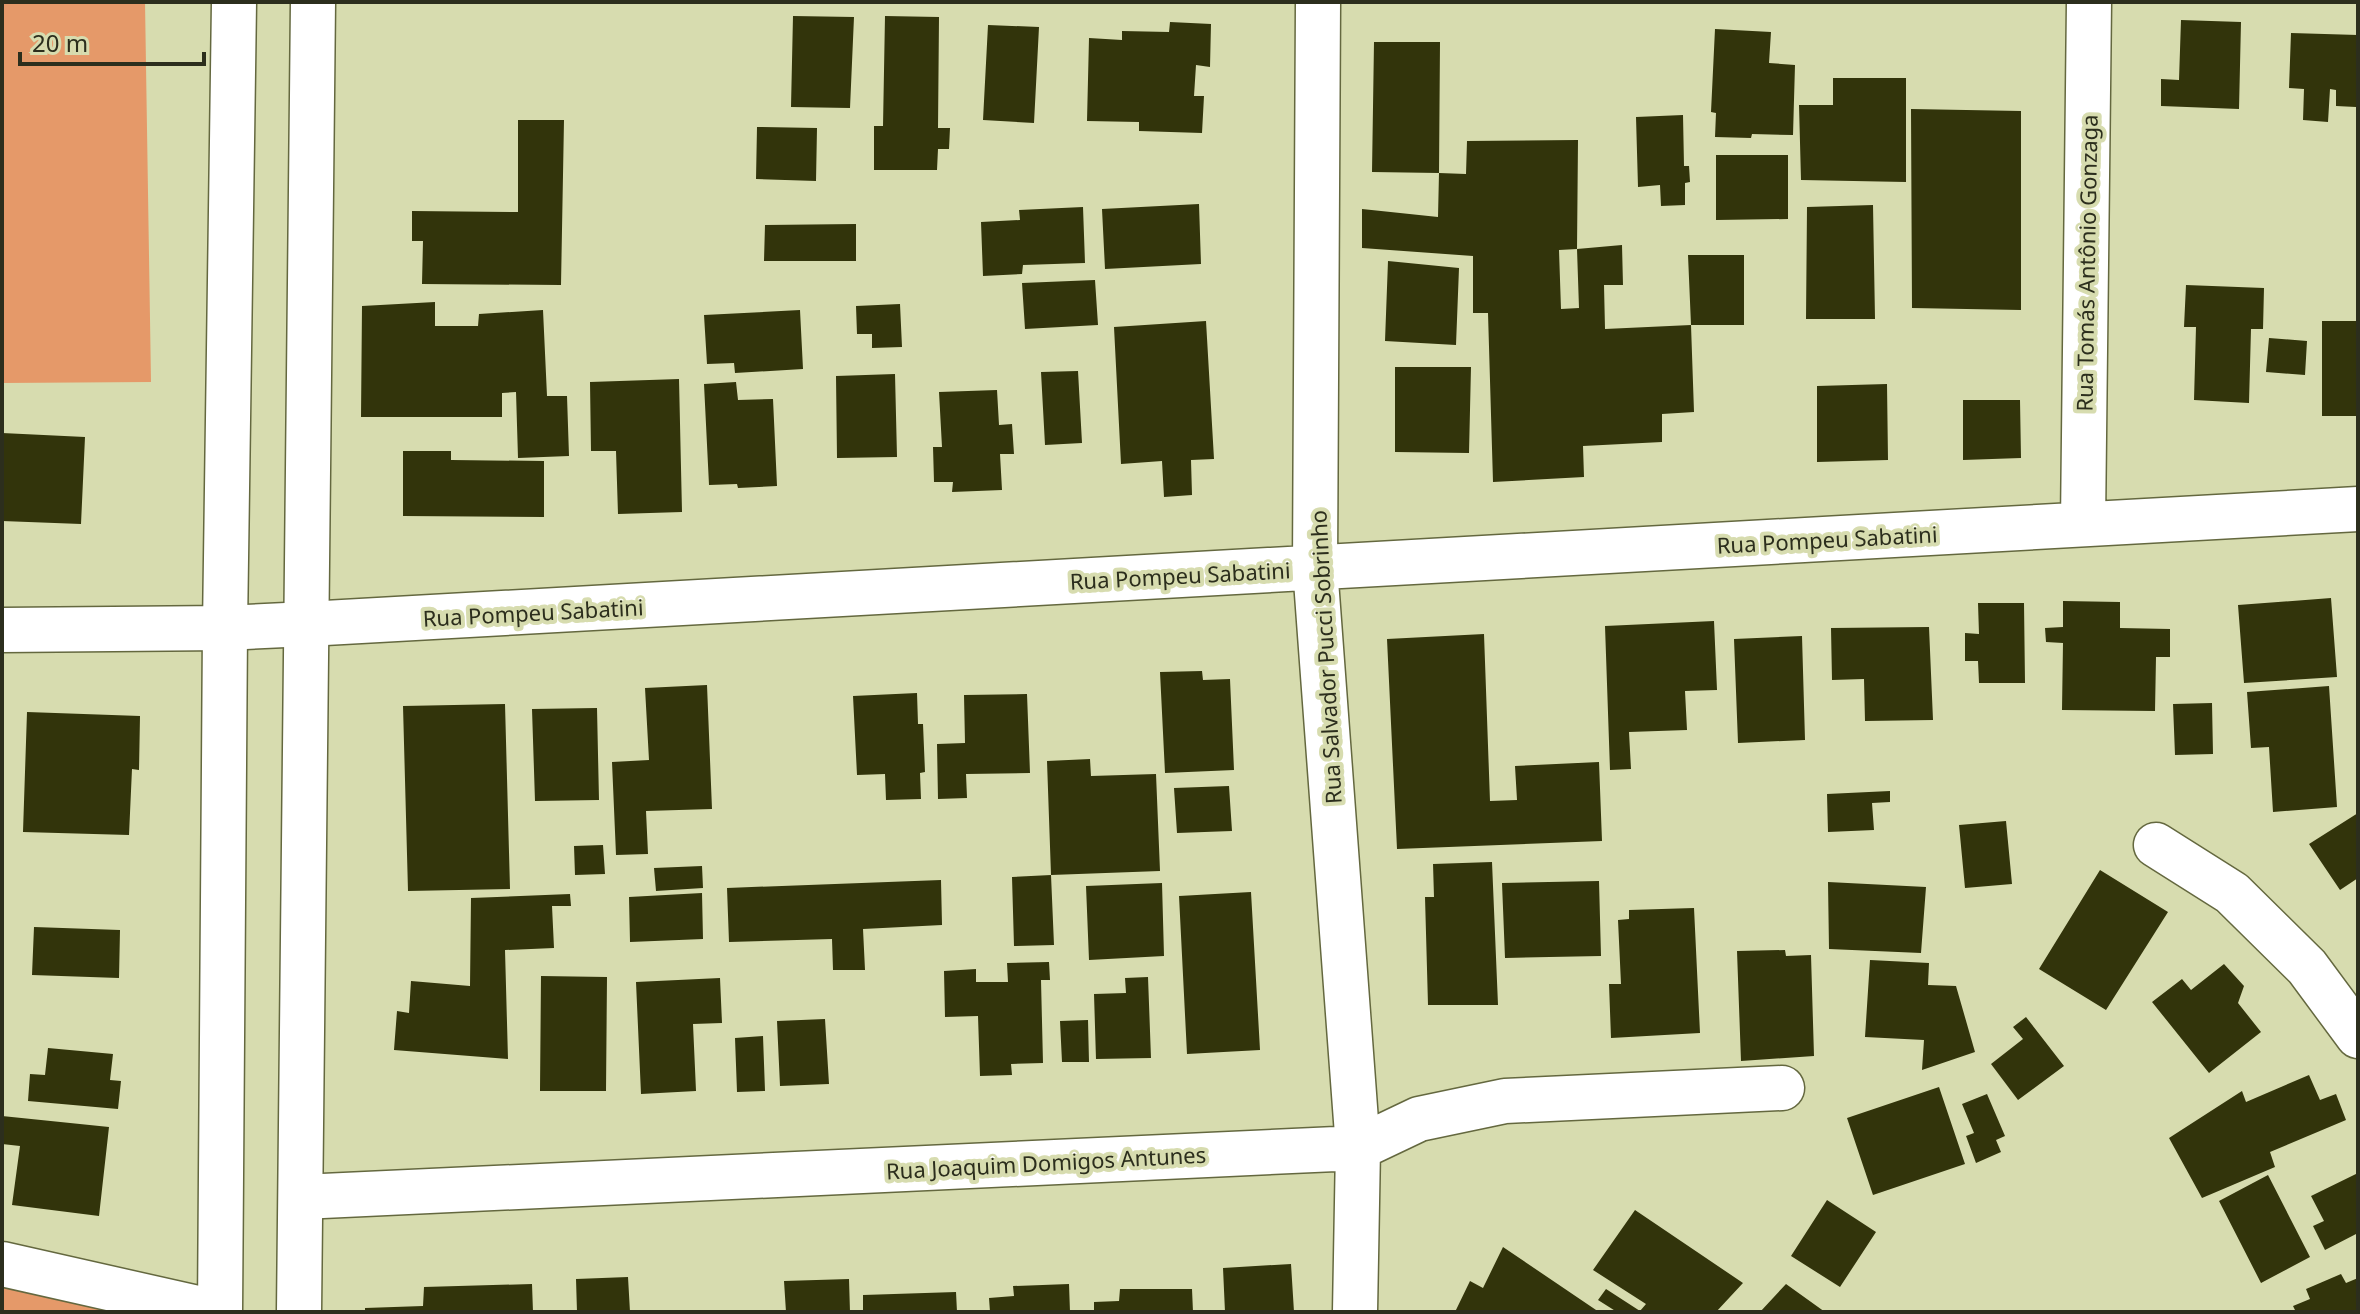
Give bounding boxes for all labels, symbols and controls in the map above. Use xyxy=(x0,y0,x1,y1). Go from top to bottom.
scale bar xyxy=(20,16,204,66)
text: 20 m xyxy=(32,26,88,59)
street label: Rua Tomás Antônio Gonzaga xyxy=(2068,114,2104,412)
street label: Rua Salvador Pucci Sobrinho xyxy=(1302,509,1348,805)
street label: Rua Pompeu Sabatini xyxy=(1716,518,1938,560)
street label: Rua Pompeu Sabatini xyxy=(1069,554,1291,596)
street label: Rua Pompeu Sabatini xyxy=(422,591,644,633)
street label: Rua Joaquim Domigos Antunes xyxy=(885,1139,1207,1185)

